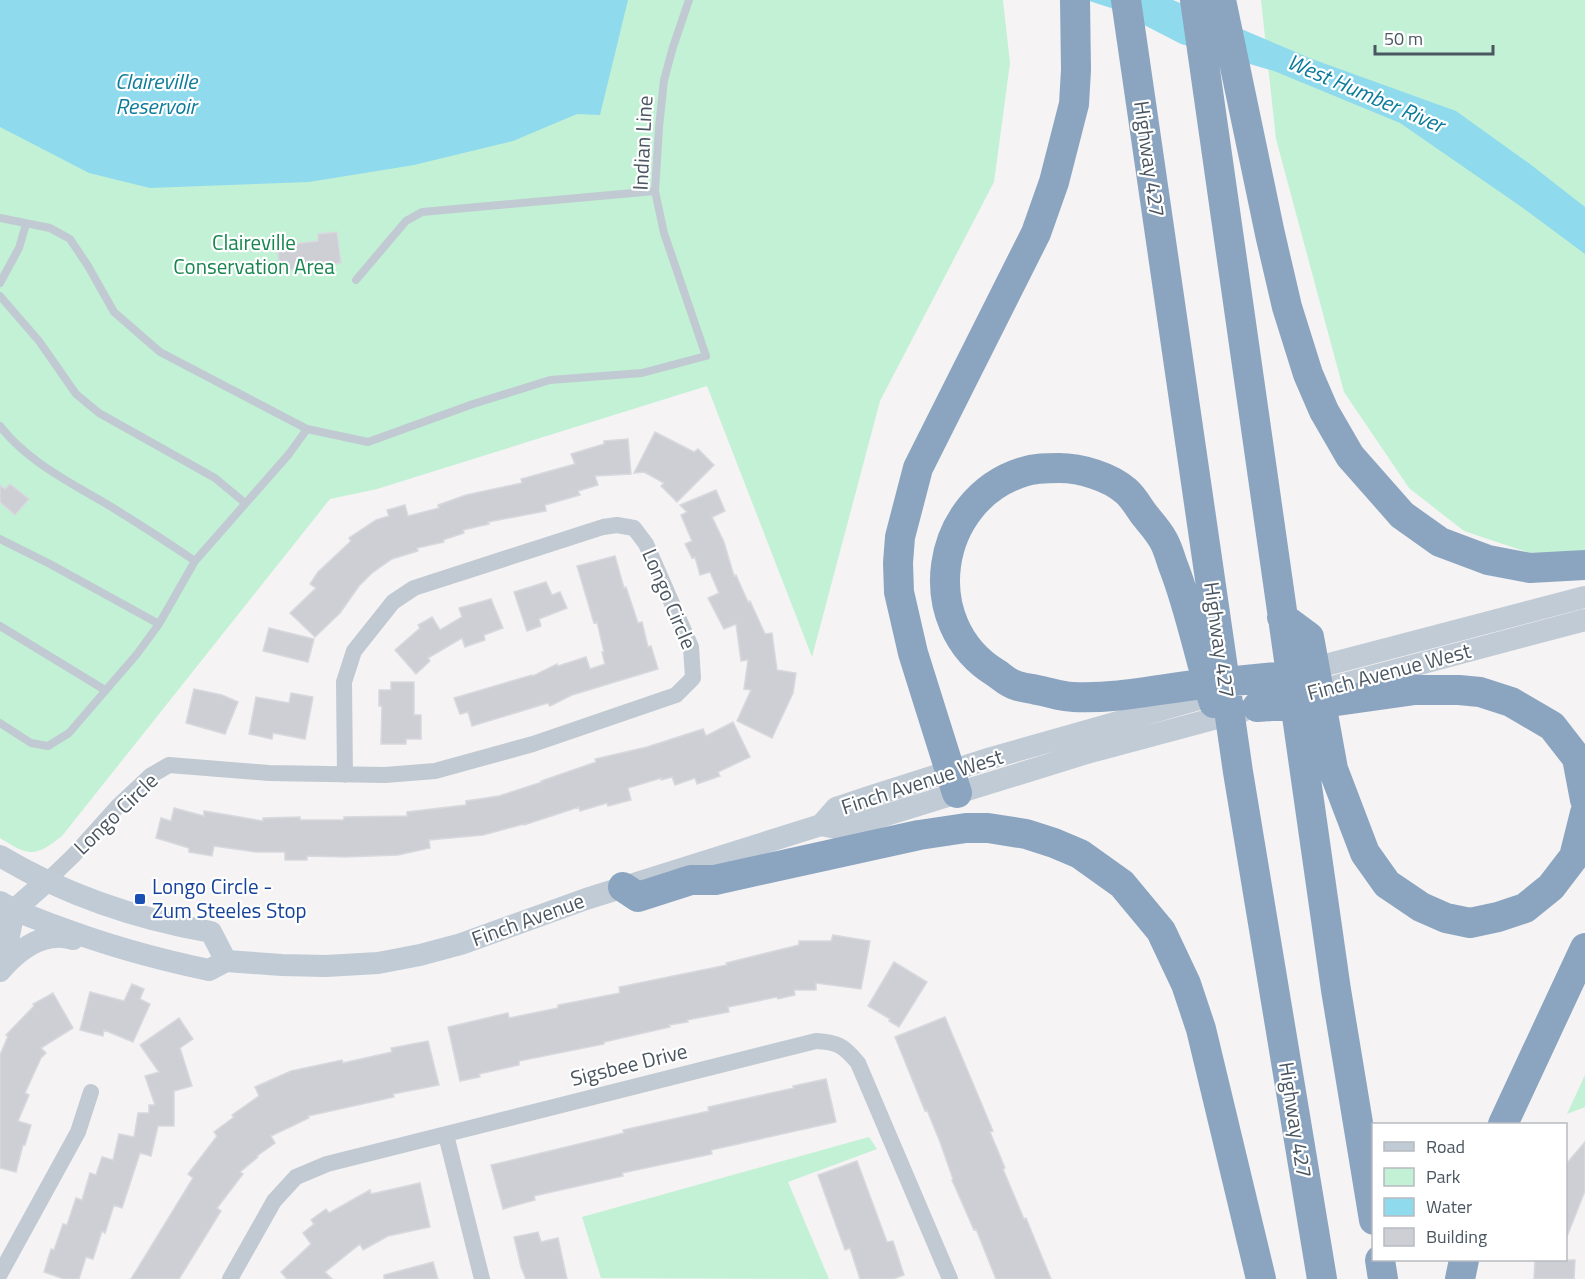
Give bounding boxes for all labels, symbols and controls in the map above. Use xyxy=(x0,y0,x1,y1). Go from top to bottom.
scale bar xyxy=(1375,18,1494,56)
text: 50 m xyxy=(1384,25,1423,52)
water label: West Humber River xyxy=(1282,45,1453,143)
water label: Claireville Reservoir xyxy=(115,64,200,123)
street label: Indian Line xyxy=(624,95,660,191)
street label: Highway 427 xyxy=(1126,99,1174,219)
park label: Claireville Conservation Area xyxy=(173,226,335,282)
street label: Longo Circle xyxy=(634,543,705,654)
street label: Highway 427 xyxy=(1196,580,1244,700)
street label: Finch Avenue West xyxy=(1303,634,1475,708)
street label: Finch Avenue West xyxy=(837,740,1007,822)
street label: Longo Circle xyxy=(66,765,165,862)
place label: Longo Circle - Zum Steeles Stop xyxy=(152,870,307,926)
street label: Finch Avenue xyxy=(467,884,588,954)
marker: Longo Circle - Zum Steeles Stop xyxy=(133,892,147,906)
street label: Sigsbee Drive xyxy=(567,1034,691,1094)
street label: Highway 427 xyxy=(1271,1060,1321,1180)
legend xyxy=(1372,1123,1567,1261)
text: Road xyxy=(1426,1133,1465,1160)
text: Park xyxy=(1426,1163,1461,1190)
text: Water xyxy=(1426,1193,1472,1220)
text: Building xyxy=(1426,1223,1487,1250)

